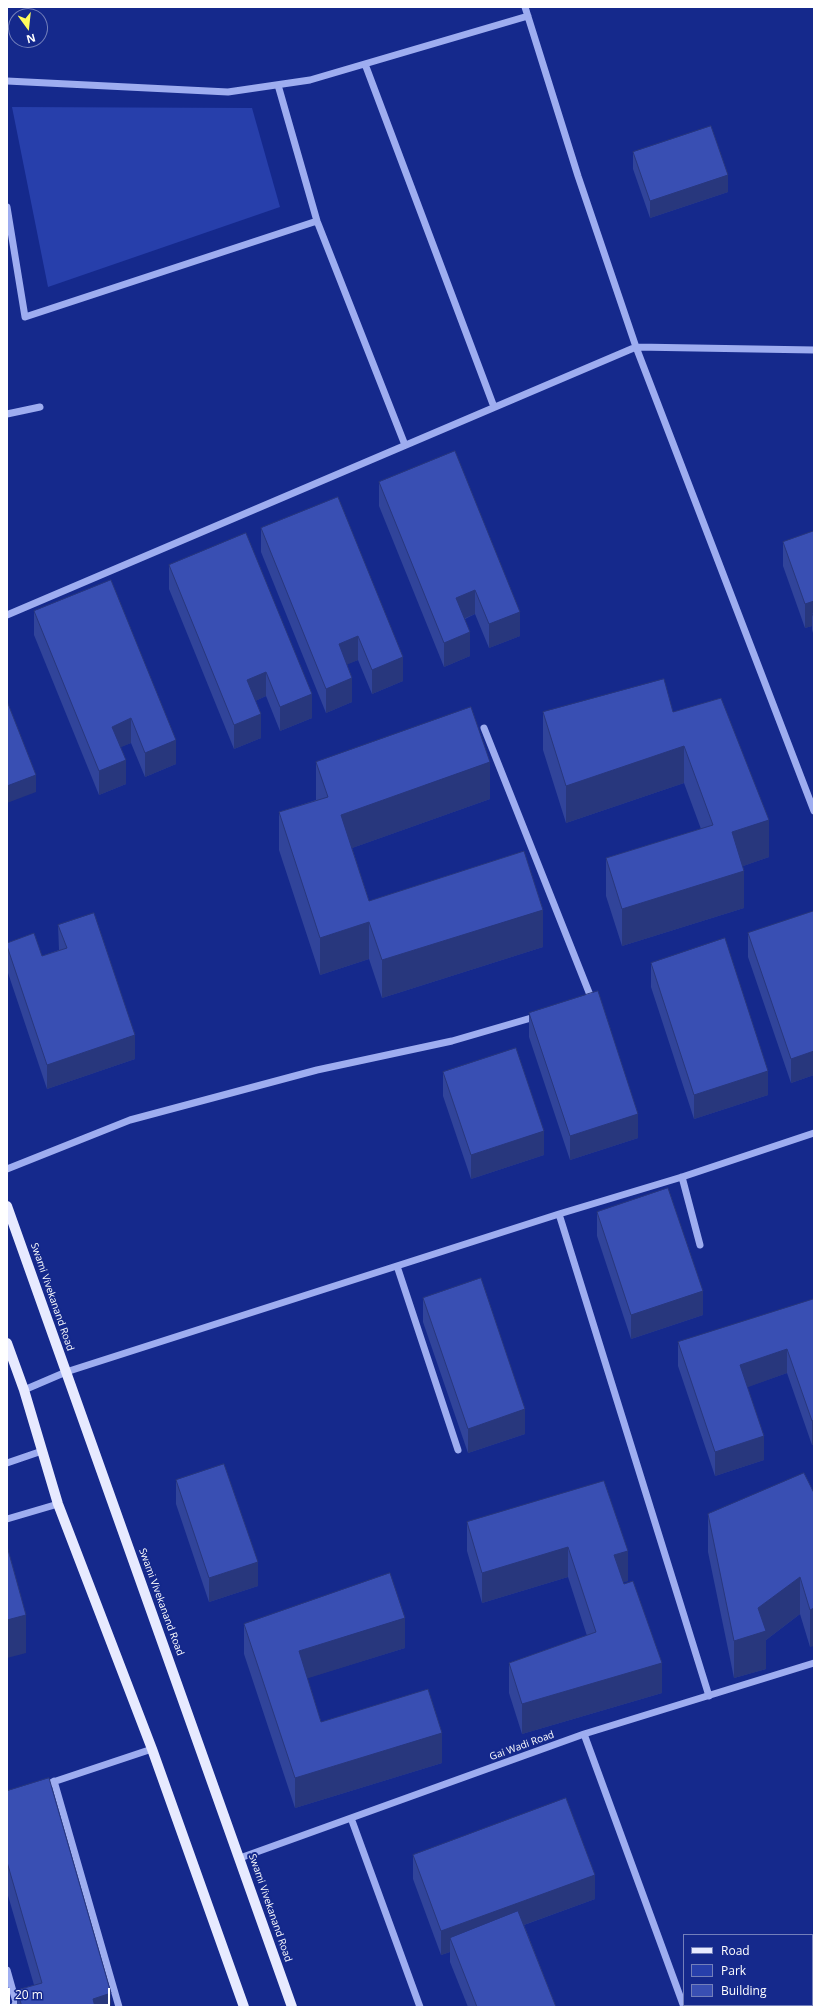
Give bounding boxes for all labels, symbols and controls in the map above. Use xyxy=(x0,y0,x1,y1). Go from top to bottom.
north arrow xyxy=(8,8,48,48)
text: N xyxy=(25,31,37,48)
street label: Swami Vivekanand Road xyxy=(28,1241,76,1353)
street label: Swami Vivekanand Road xyxy=(136,1547,186,1657)
street label: Gai Wadi Road xyxy=(488,1729,556,1763)
street label: Swami Vivekanand Road xyxy=(246,1852,294,1964)
legend xyxy=(683,1934,813,2006)
text: Road xyxy=(721,1942,750,1959)
text: Park xyxy=(721,1962,746,1979)
scale bar xyxy=(10,1980,112,2006)
text: Building xyxy=(721,1982,766,1999)
text: 20 m xyxy=(15,1986,43,2003)

